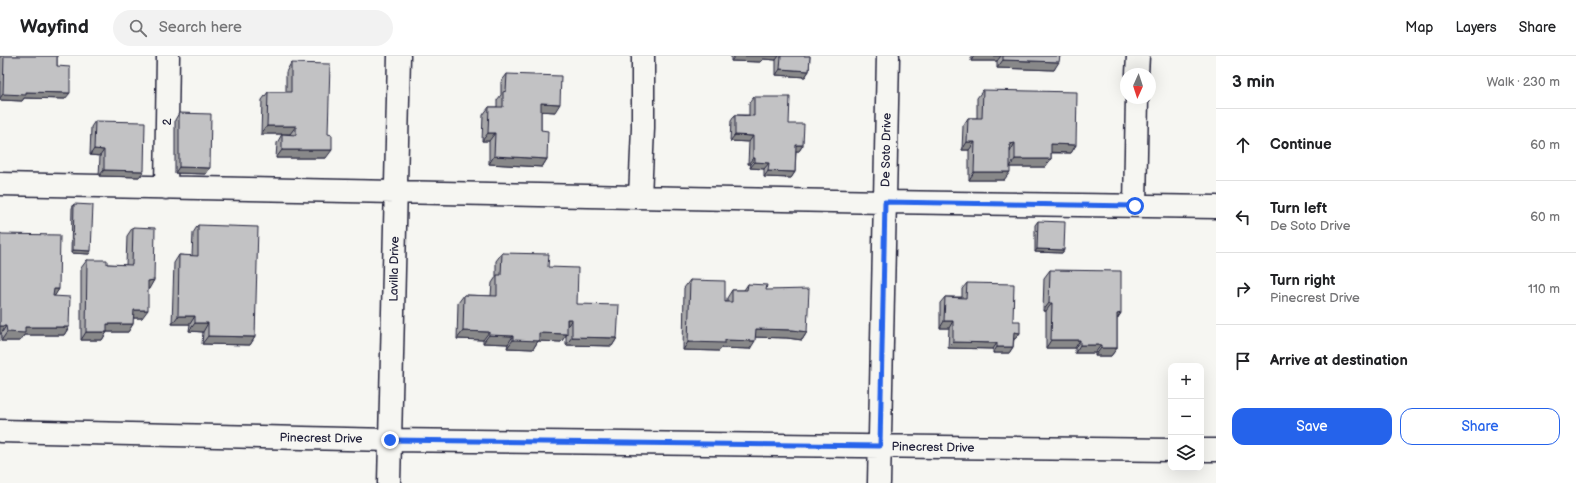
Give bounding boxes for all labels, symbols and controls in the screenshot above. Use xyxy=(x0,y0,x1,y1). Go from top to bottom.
search box xyxy=(113,10,393,46)
text: Wayfind xyxy=(20,16,89,39)
icon: search xyxy=(127,17,149,39)
text: Search here xyxy=(159,18,242,37)
text: Map xyxy=(1405,19,1433,36)
text: Layers xyxy=(1455,19,1497,36)
text: Share xyxy=(1519,19,1556,36)
north arrow xyxy=(1120,68,1156,104)
text: 3 min xyxy=(1232,72,1275,92)
text: Walk · 230 m xyxy=(1486,74,1560,90)
street label: De Soto Drive xyxy=(878,113,895,187)
street label: 2 xyxy=(160,118,175,126)
icon: ahead xyxy=(1232,134,1254,156)
text: Continue xyxy=(1270,135,1332,154)
text: 60 m xyxy=(1530,137,1560,153)
route start xyxy=(1126,197,1144,215)
text: Turn left xyxy=(1270,199,1327,218)
icon: left xyxy=(1232,206,1254,228)
text: 60 m xyxy=(1530,209,1560,225)
text: De Soto Drive xyxy=(1270,218,1350,234)
street label: Lavilla Drive xyxy=(386,236,403,302)
text: Turn right xyxy=(1270,271,1335,290)
icon: right xyxy=(1232,278,1254,300)
text: 110 m xyxy=(1528,281,1560,297)
text: Pinecrest Drive xyxy=(1270,290,1360,306)
icon: arrive xyxy=(1232,350,1254,372)
text: Arrive at destination xyxy=(1270,351,1408,370)
map controls xyxy=(1168,363,1204,471)
button: + xyxy=(1168,363,1204,399)
button: − xyxy=(1168,399,1204,435)
button: Save xyxy=(1232,408,1392,445)
button: Share xyxy=(1400,408,1560,445)
street label: Pinecrest Drive xyxy=(279,430,363,447)
route end xyxy=(381,431,399,449)
button: layers xyxy=(1168,435,1204,471)
street label: Pinecrest Drive xyxy=(891,439,975,456)

